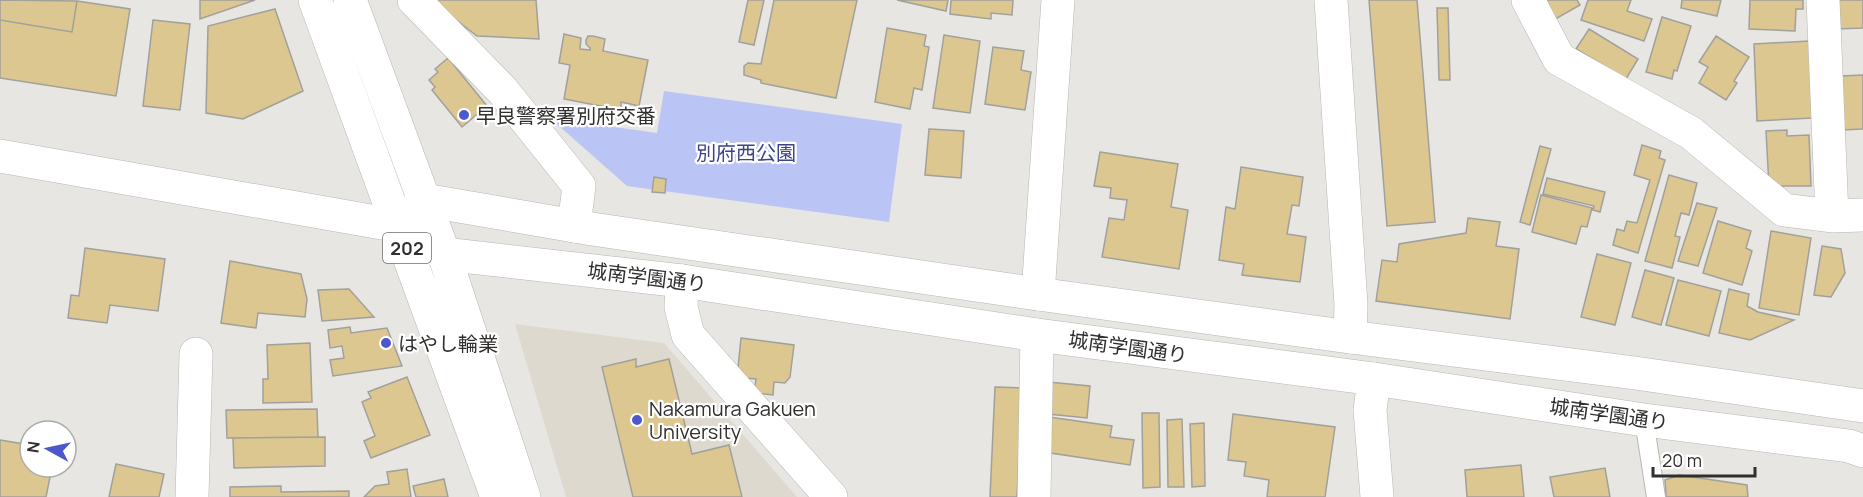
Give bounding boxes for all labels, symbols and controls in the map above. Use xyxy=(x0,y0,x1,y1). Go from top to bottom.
place label: 早良警察署別府交番 xyxy=(476,102,656,129)
marker: 早良警察署別府交番 xyxy=(457,108,471,122)
park label: 別府西公園 xyxy=(696,139,796,166)
road number: 202 xyxy=(383,233,431,263)
street label: 城南学園通り xyxy=(586,256,708,298)
street label: 城南学園通り xyxy=(1067,325,1189,369)
place label: はやし輪業 xyxy=(398,330,498,357)
marker: はやし輪業 xyxy=(379,336,393,350)
street label: 城南学園通り xyxy=(1548,392,1670,436)
place label: Nakamura Gakuen University xyxy=(649,395,816,445)
marker: Nakamura Gakuen University xyxy=(630,413,644,427)
north arrow xyxy=(18,419,78,479)
text: N xyxy=(21,440,45,454)
scale bar xyxy=(1653,440,1755,478)
text: 20 m xyxy=(1662,448,1702,472)

